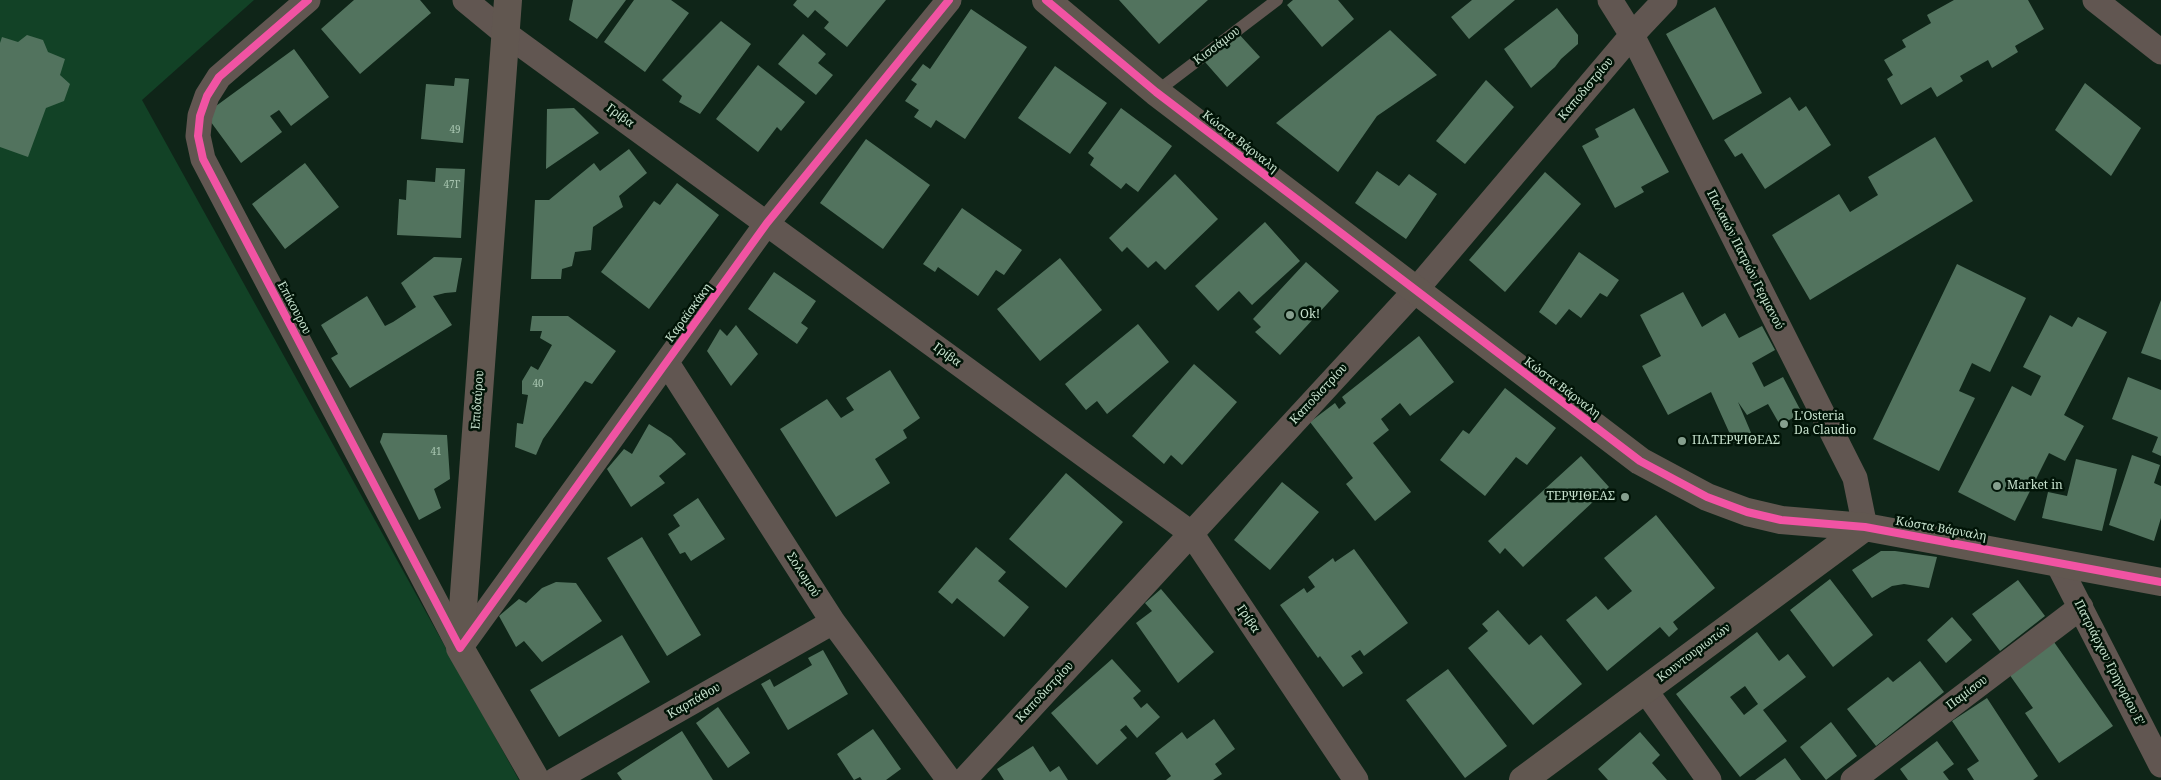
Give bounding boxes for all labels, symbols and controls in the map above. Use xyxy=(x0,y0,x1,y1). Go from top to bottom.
street label: Κισσάμου xyxy=(1191,24,1243,68)
street label: Καποδιστρίου xyxy=(1555,55,1617,123)
street label: Γρίβα xyxy=(603,101,637,131)
street label: Κώστα Βάρναλη xyxy=(1199,108,1281,176)
house number: 49 xyxy=(449,124,461,136)
house number: 47Γ xyxy=(444,179,460,191)
street label: Παλαιών Πατρών Γερμανού xyxy=(1703,188,1787,332)
street label: Επίκουρου xyxy=(274,279,314,337)
street label: Καραϊσκάκη xyxy=(663,281,715,345)
place label: Ok! xyxy=(1300,308,1320,322)
marker: Ok! xyxy=(1284,309,1296,321)
street label: Γρίβα xyxy=(930,340,964,370)
street label: Κώστα Βάρναλη xyxy=(1521,355,1603,421)
street label: Καποδιστρίου xyxy=(1287,361,1351,427)
street label: Επιδαύρου xyxy=(469,370,487,430)
house number: 40 xyxy=(532,378,544,390)
place label: L'Osteria Da Claudio xyxy=(1794,410,1856,438)
marker: L'Osteria Da Claudio xyxy=(1778,418,1790,430)
place label: ΠΛ.ΤΕΡΨΙΘΕΑΣ xyxy=(1692,434,1780,448)
marker: ΠΛ.ΤΕΡΨΙΘΕΑΣ xyxy=(1676,435,1688,447)
house number: 41 xyxy=(430,446,442,458)
place label: Market in xyxy=(2007,479,2063,493)
marker: Market in xyxy=(1991,480,2003,492)
place label: ΤΕΡΨΙΘΕΑΣ xyxy=(1546,490,1615,504)
marker: ΤΕΡΨΙΘΕΑΣ xyxy=(1619,491,1631,503)
street label: Κώστα Βάρναλη xyxy=(1894,514,1988,544)
street label: Σολωμού xyxy=(783,550,823,600)
street label: Πατριάρχου Γρηγορίου Ε' xyxy=(2071,598,2147,728)
street label: Γρίβα xyxy=(1233,602,1263,636)
street label: Κουντουριωτών xyxy=(1654,621,1734,685)
street label: Καποδιστρίου xyxy=(1013,659,1077,725)
street label: Παμίσου xyxy=(1944,673,1990,713)
street label: Καρπάθου xyxy=(665,680,723,722)

